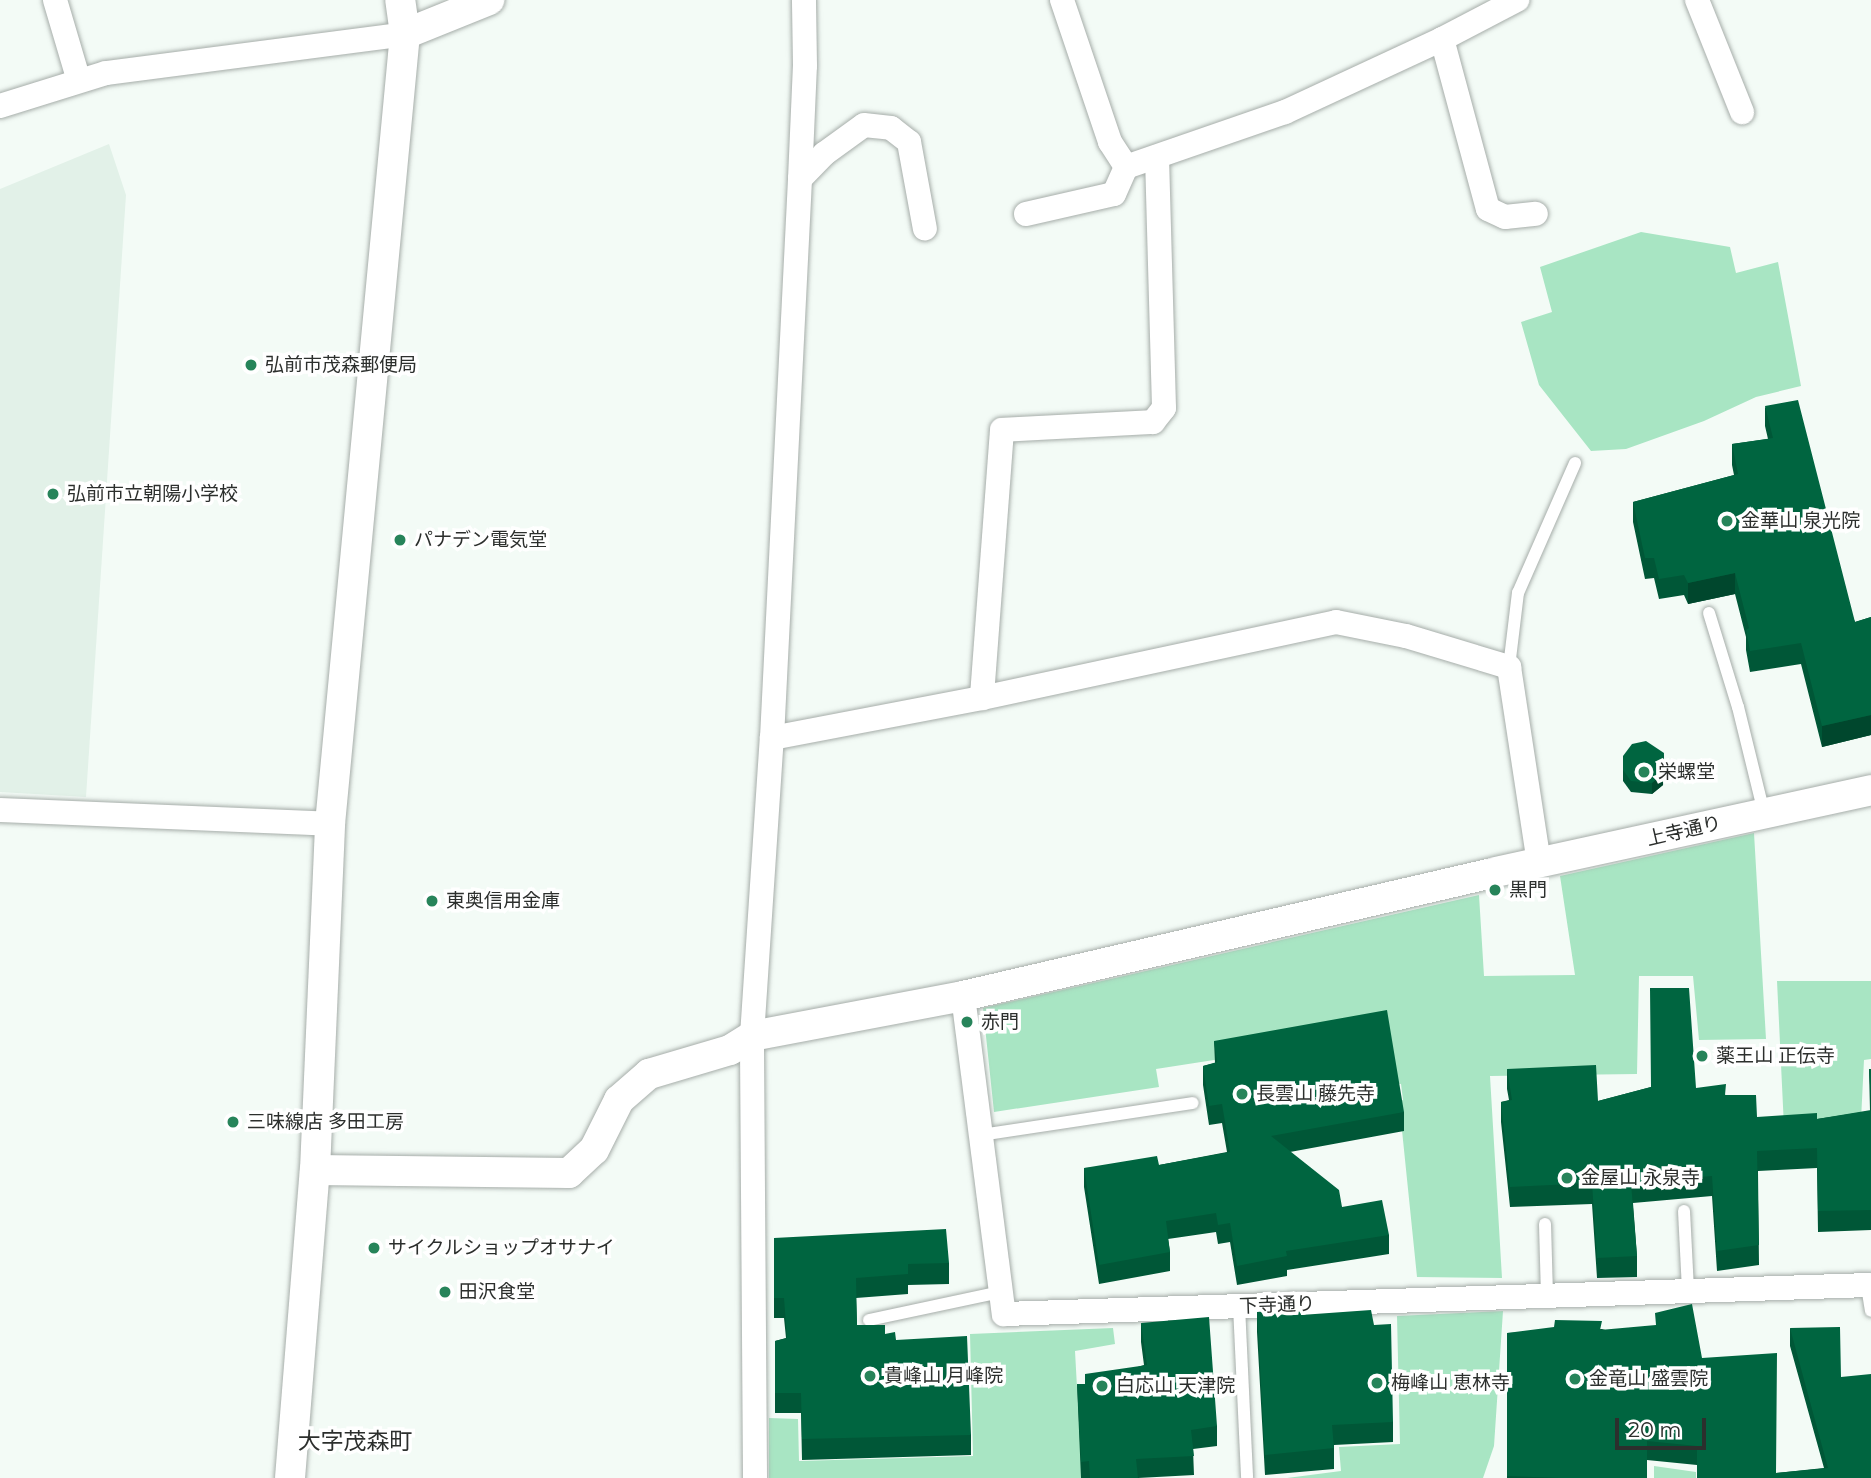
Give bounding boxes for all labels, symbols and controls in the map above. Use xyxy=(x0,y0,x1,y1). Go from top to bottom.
place label: 弘前市茂森郵便局 xyxy=(265,354,417,376)
marker: 弘前市茂森郵便局 xyxy=(243,357,259,373)
place label: 弘前市立朝陽小学校 xyxy=(67,483,238,505)
marker: 弘前市立朝陽小学校 xyxy=(45,486,61,502)
place label: 金華山 泉光院 xyxy=(1741,510,1860,532)
marker: 金華山 泉光院 xyxy=(1719,513,1735,529)
place label: パナデン電気堂 xyxy=(414,529,547,551)
marker: パナデン電気堂 xyxy=(392,532,408,548)
place label: 栄螺堂 xyxy=(1658,761,1715,783)
marker: 栄螺堂 xyxy=(1636,764,1652,780)
street label: 上寺通り xyxy=(1644,811,1724,851)
place label: 黒門 xyxy=(1509,879,1547,901)
marker: 黒門 xyxy=(1487,882,1503,898)
place label: 東奥信用金庫 xyxy=(446,890,560,912)
marker: 東奥信用金庫 xyxy=(424,893,440,909)
place label: 赤門 xyxy=(981,1011,1019,1033)
marker: 赤門 xyxy=(959,1014,975,1030)
place label: 薬王山 正伝寺 xyxy=(1716,1045,1835,1067)
marker: 薬王山 正伝寺 xyxy=(1694,1048,1710,1064)
place label: 長雲山 藤先寺 xyxy=(1256,1083,1375,1105)
marker: 長雲山 藤先寺 xyxy=(1234,1086,1250,1102)
place label: 三味線店 多田工房 xyxy=(247,1111,404,1133)
marker: 三味線店 多田工房 xyxy=(225,1114,241,1130)
place label: 金屋山 永泉寺 xyxy=(1581,1167,1700,1189)
marker: 金屋山 永泉寺 xyxy=(1559,1170,1575,1186)
place label: サイクルショップオサナイ xyxy=(388,1237,616,1259)
marker: サイクルショップオサナイ xyxy=(366,1240,382,1256)
place label: 田沢食堂 xyxy=(459,1281,535,1303)
marker: 田沢食堂 xyxy=(437,1284,453,1300)
street label: 下寺通り xyxy=(1239,1292,1315,1318)
place label: 貴峰山 月峰院 xyxy=(884,1365,1003,1387)
marker: 貴峰山 月峰院 xyxy=(862,1368,878,1384)
place label: 金竜山 盛雲院 xyxy=(1589,1368,1708,1390)
marker: 金竜山 盛雲院 xyxy=(1567,1371,1583,1387)
place label: 梅峰山 恵林寺 xyxy=(1391,1372,1510,1394)
place label: 白応山 天津院 xyxy=(1116,1375,1235,1397)
marker: 梅峰山 恵林寺 xyxy=(1369,1375,1385,1391)
marker: 白応山 天津院 xyxy=(1094,1378,1110,1394)
scale bar xyxy=(1619,1404,1710,1448)
text: 20 m xyxy=(1628,1417,1682,1442)
district label: 大字茂森町 xyxy=(298,1427,412,1455)

